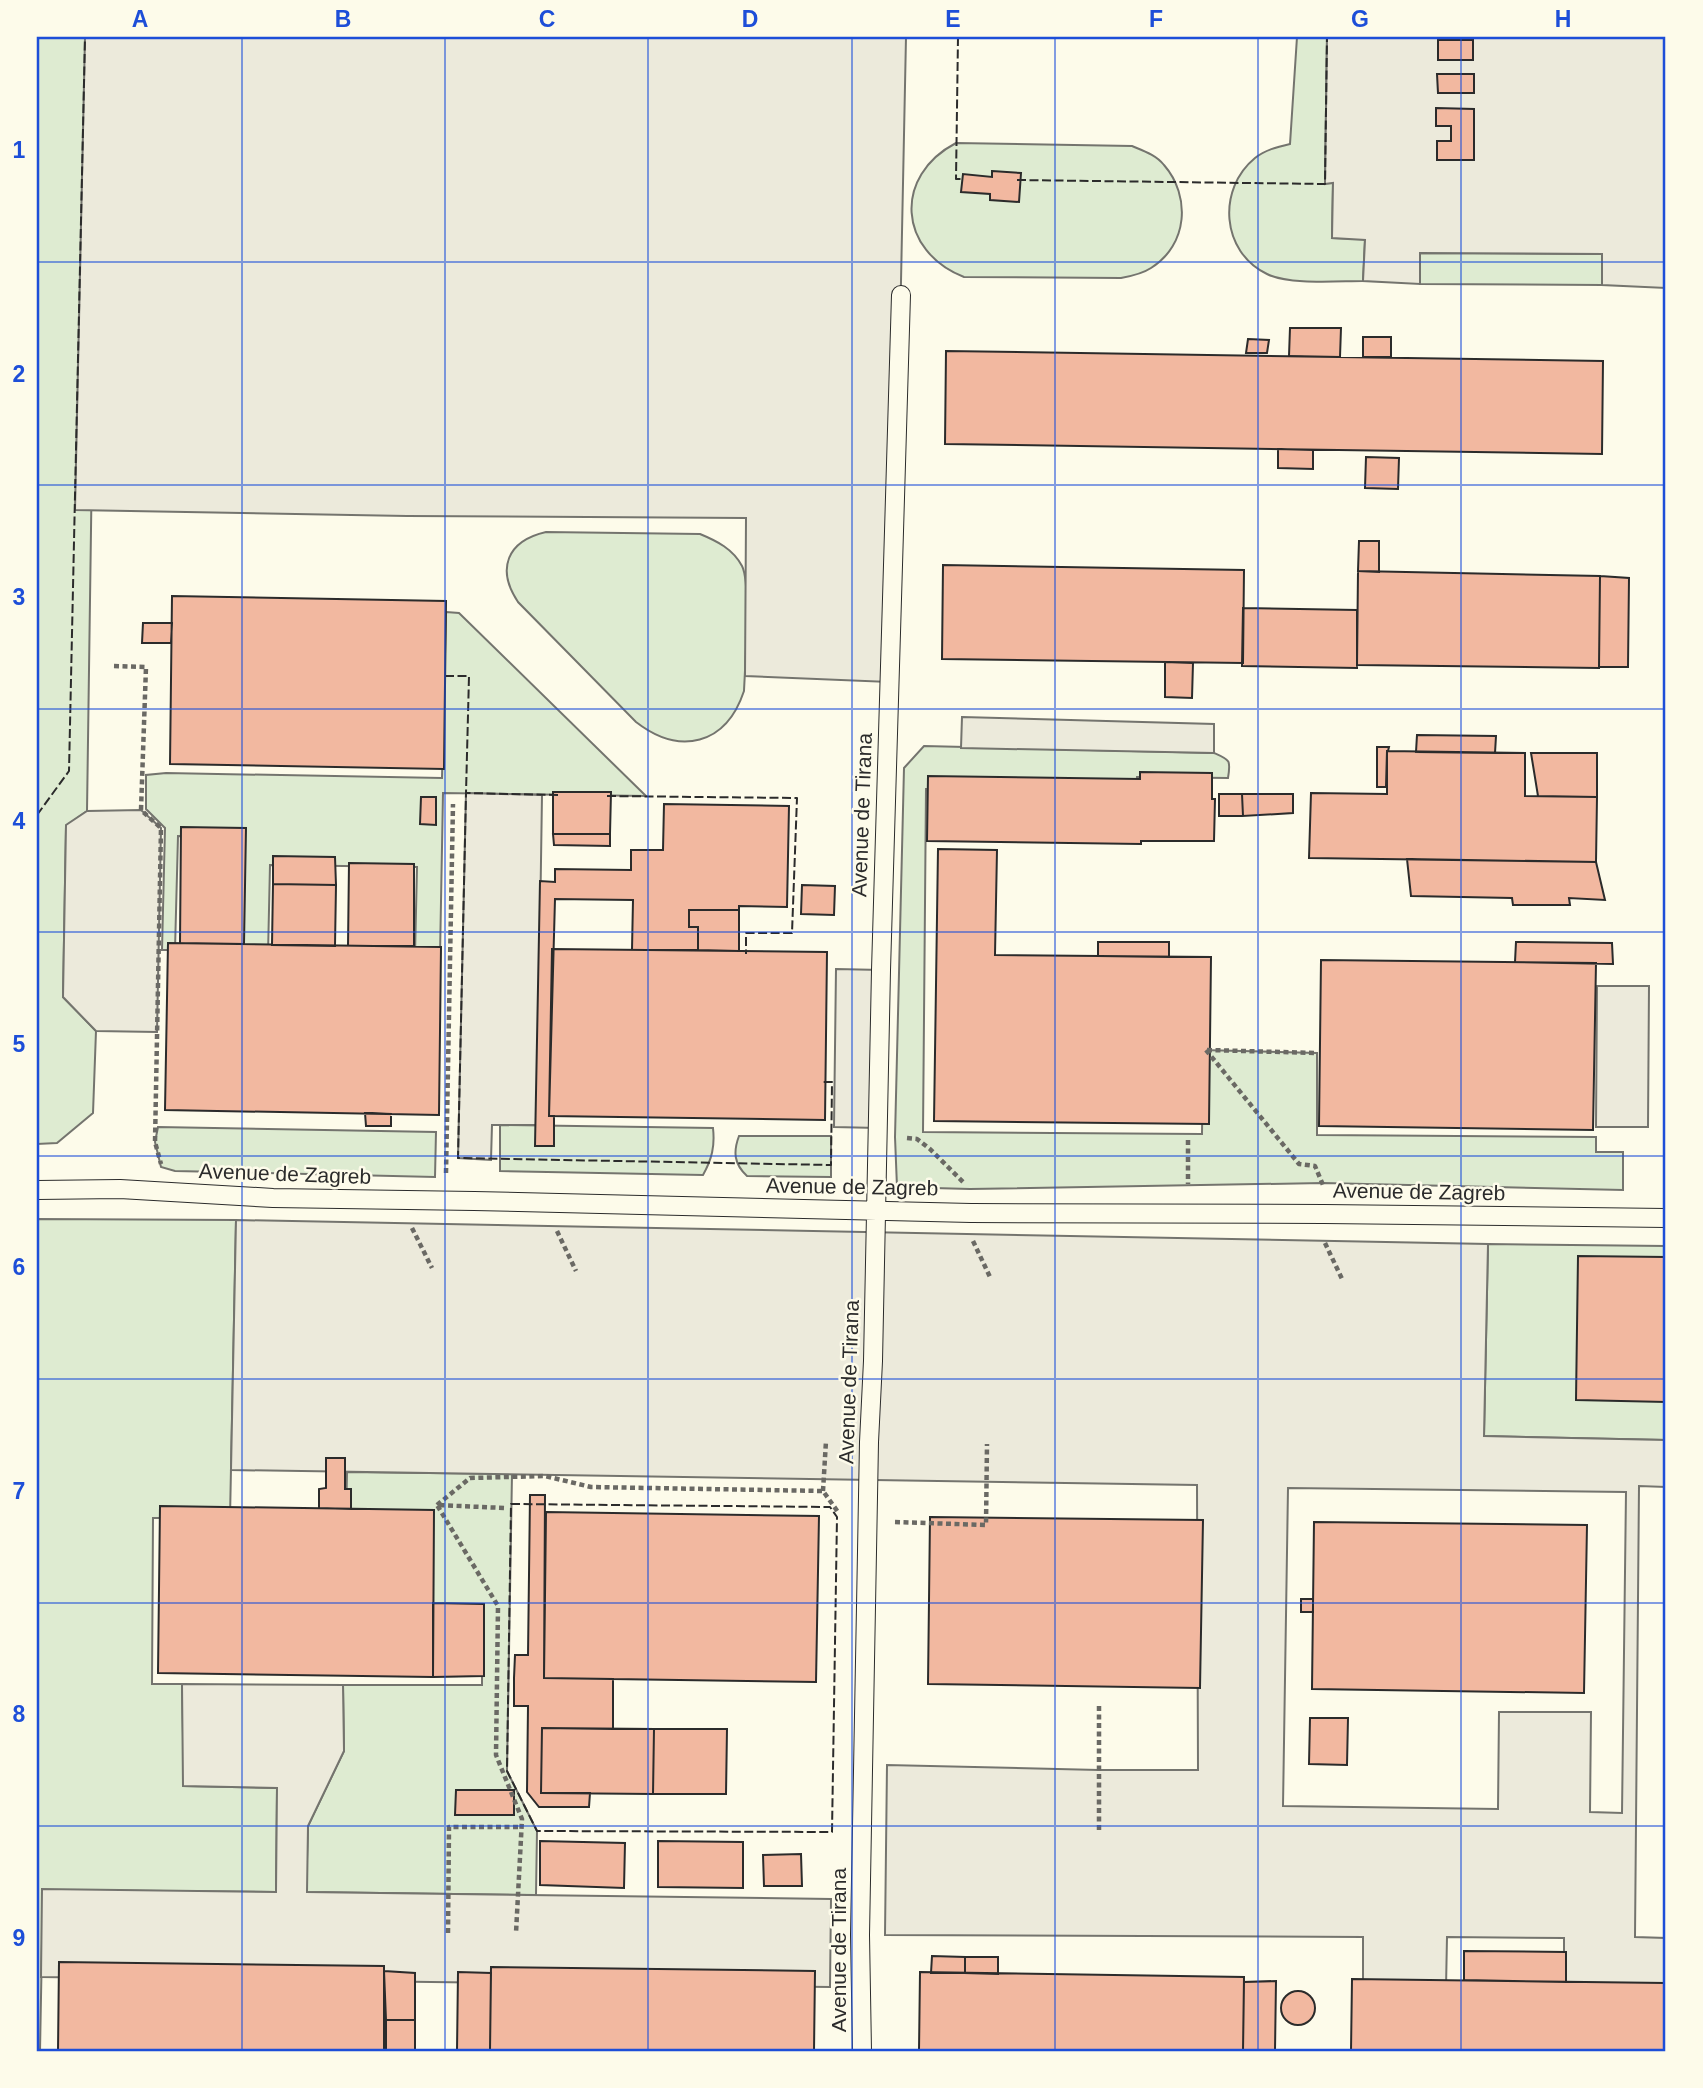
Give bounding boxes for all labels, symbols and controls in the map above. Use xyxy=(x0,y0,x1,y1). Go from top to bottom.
text: A xyxy=(132,6,148,32)
text: B xyxy=(335,6,351,32)
text: C xyxy=(539,6,555,32)
text: D xyxy=(742,6,758,32)
text: E xyxy=(945,6,961,32)
text: F xyxy=(1149,6,1163,32)
text: G xyxy=(1351,6,1369,32)
text: H xyxy=(1555,6,1571,32)
text: 1 xyxy=(13,137,26,163)
text: 2 xyxy=(13,361,25,387)
text: 3 xyxy=(13,584,25,610)
street label: Avenue de Tirana xyxy=(847,732,876,897)
text: 4 xyxy=(13,808,26,834)
text: 5 xyxy=(13,1031,26,1057)
street label: Avenue de Zagreb xyxy=(198,1159,372,1188)
street label: Avenue de Zagreb xyxy=(766,1173,938,1200)
street label: Avenue de Zagreb xyxy=(1333,1178,1505,1205)
text: 6 xyxy=(13,1254,25,1280)
street label: Avenue de Tirana xyxy=(834,1299,863,1464)
text: 7 xyxy=(13,1478,25,1504)
text: 8 xyxy=(13,1701,26,1727)
street label: Avenue de Tirana xyxy=(827,1868,850,2032)
text: 9 xyxy=(13,1925,25,1951)

